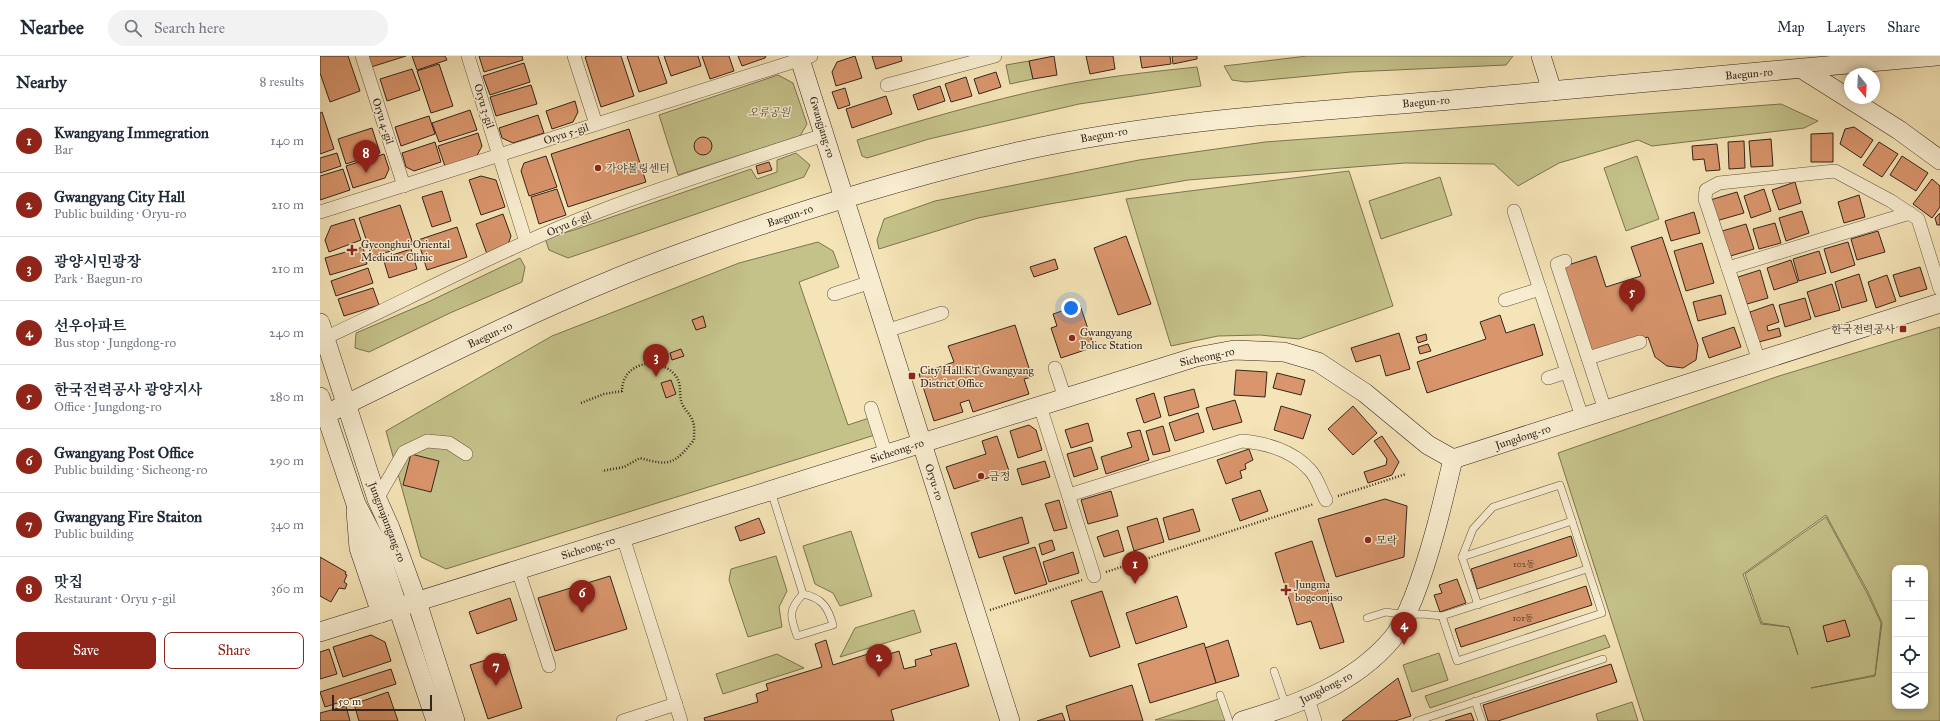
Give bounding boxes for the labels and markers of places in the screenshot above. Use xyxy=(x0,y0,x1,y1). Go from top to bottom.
pin: 8 xyxy=(353,140,379,173)
place label: 가야볼링센터 xyxy=(606,162,670,175)
marker: 가야볼링센터 xyxy=(593,163,603,173)
place label: Gyeonghui Oriental Medicine Clinic xyxy=(361,238,450,264)
marker: Gyeonghui Oriental Medicine Clinic xyxy=(346,244,358,256)
pin: 5 xyxy=(1619,279,1645,312)
place label: 한국전력공사 xyxy=(1831,323,1895,336)
marker: 한국전력공사 xyxy=(1898,324,1908,334)
place label: Gwangyang Police Station xyxy=(1080,326,1143,352)
marker: Gwangyang Police Station xyxy=(1067,333,1077,343)
pin: 3 xyxy=(643,344,669,377)
place label: City Hall.KT Gwangyang District Office xyxy=(920,364,1034,390)
marker: City Hall.KT Gwangyang District Office xyxy=(907,371,917,381)
place label: 금정 xyxy=(989,470,1010,483)
marker: 금정 xyxy=(976,471,986,481)
place label: 모락 xyxy=(1376,534,1398,547)
marker: 모락 xyxy=(1363,535,1373,545)
pin: 1 xyxy=(1122,551,1148,584)
place label: Jungma bogeonjiso xyxy=(1294,578,1343,604)
pin: 6 xyxy=(569,580,595,613)
marker: Jungma bogeonjiso xyxy=(1280,584,1292,596)
pin: 4 xyxy=(1391,612,1417,645)
pin: 2 xyxy=(866,644,892,677)
pin: 7 xyxy=(483,653,509,686)

